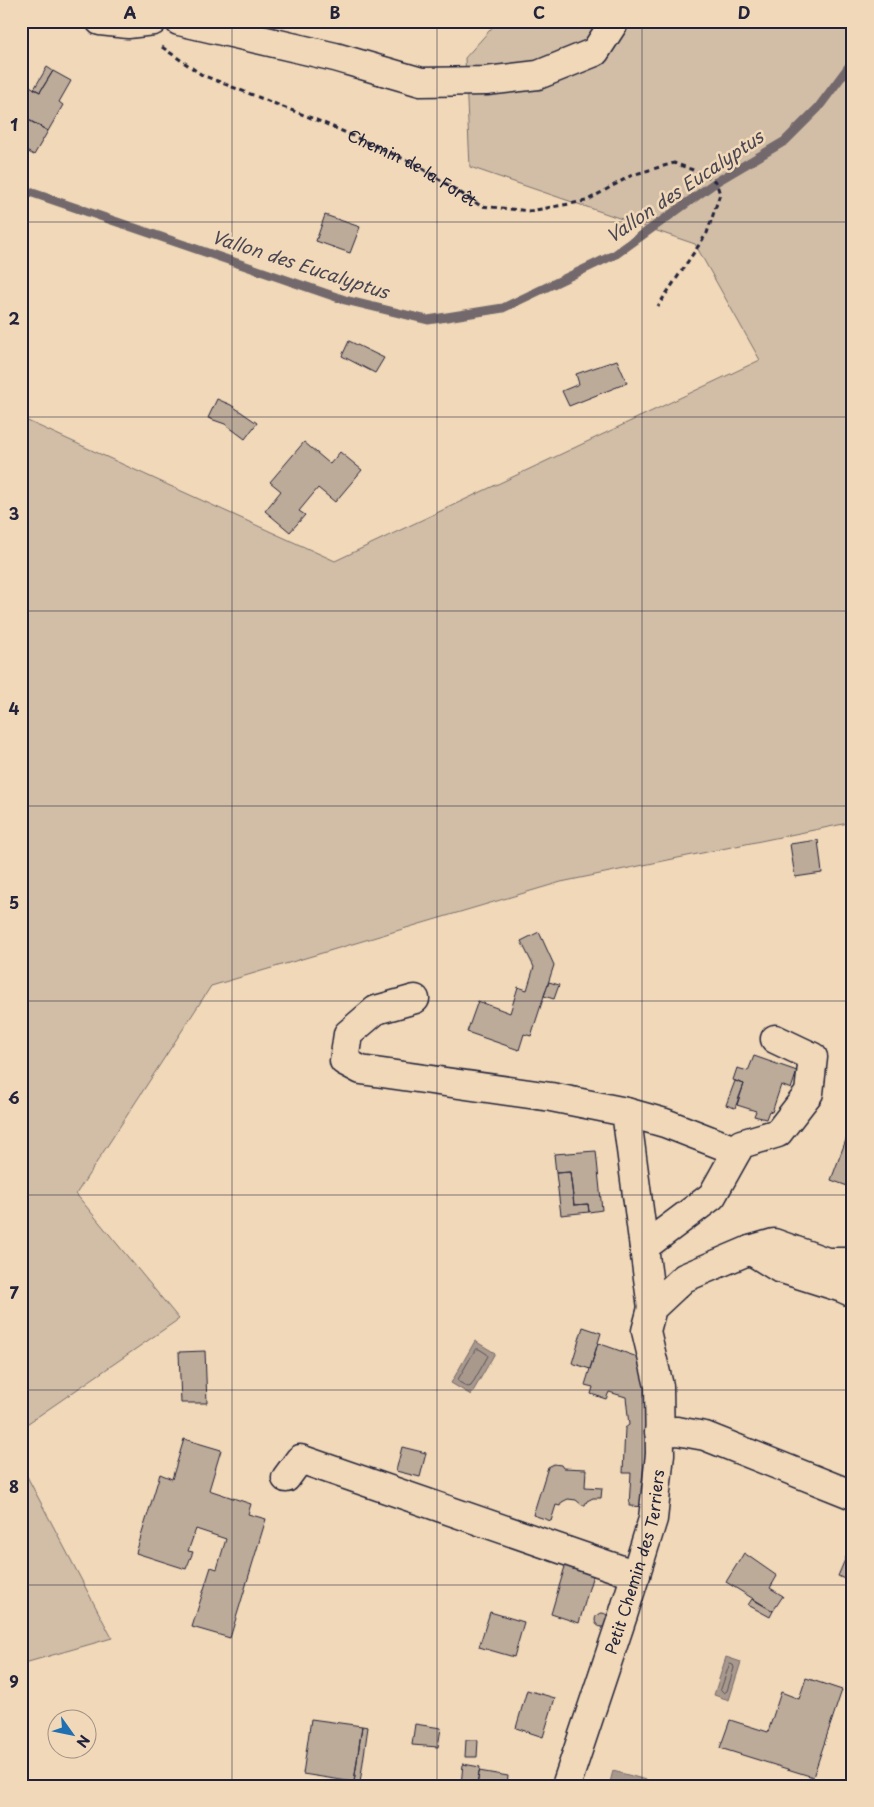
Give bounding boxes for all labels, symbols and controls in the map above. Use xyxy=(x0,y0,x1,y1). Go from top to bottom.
text: A xyxy=(124,0,137,24)
text: B xyxy=(330,0,341,24)
text: C xyxy=(533,0,545,24)
text: D xyxy=(738,0,750,24)
text: 1 xyxy=(10,112,18,136)
street label: Chemin de la Forêt xyxy=(344,122,483,212)
water label: Vallon des Eucalyptus xyxy=(600,122,770,248)
water label: Vallon des Eucalyptus xyxy=(209,222,394,305)
text: 2 xyxy=(8,306,20,330)
text: 3 xyxy=(9,501,19,525)
text: 4 xyxy=(9,696,20,720)
text: 5 xyxy=(9,890,19,914)
text: 6 xyxy=(8,1085,20,1109)
text: 7 xyxy=(9,1280,19,1304)
street label: Petit Chemin des Terriers xyxy=(598,1468,669,1657)
text: 8 xyxy=(9,1474,19,1498)
text: 9 xyxy=(9,1669,19,1693)
north arrow xyxy=(48,1710,98,1760)
text: N xyxy=(71,1731,95,1752)

